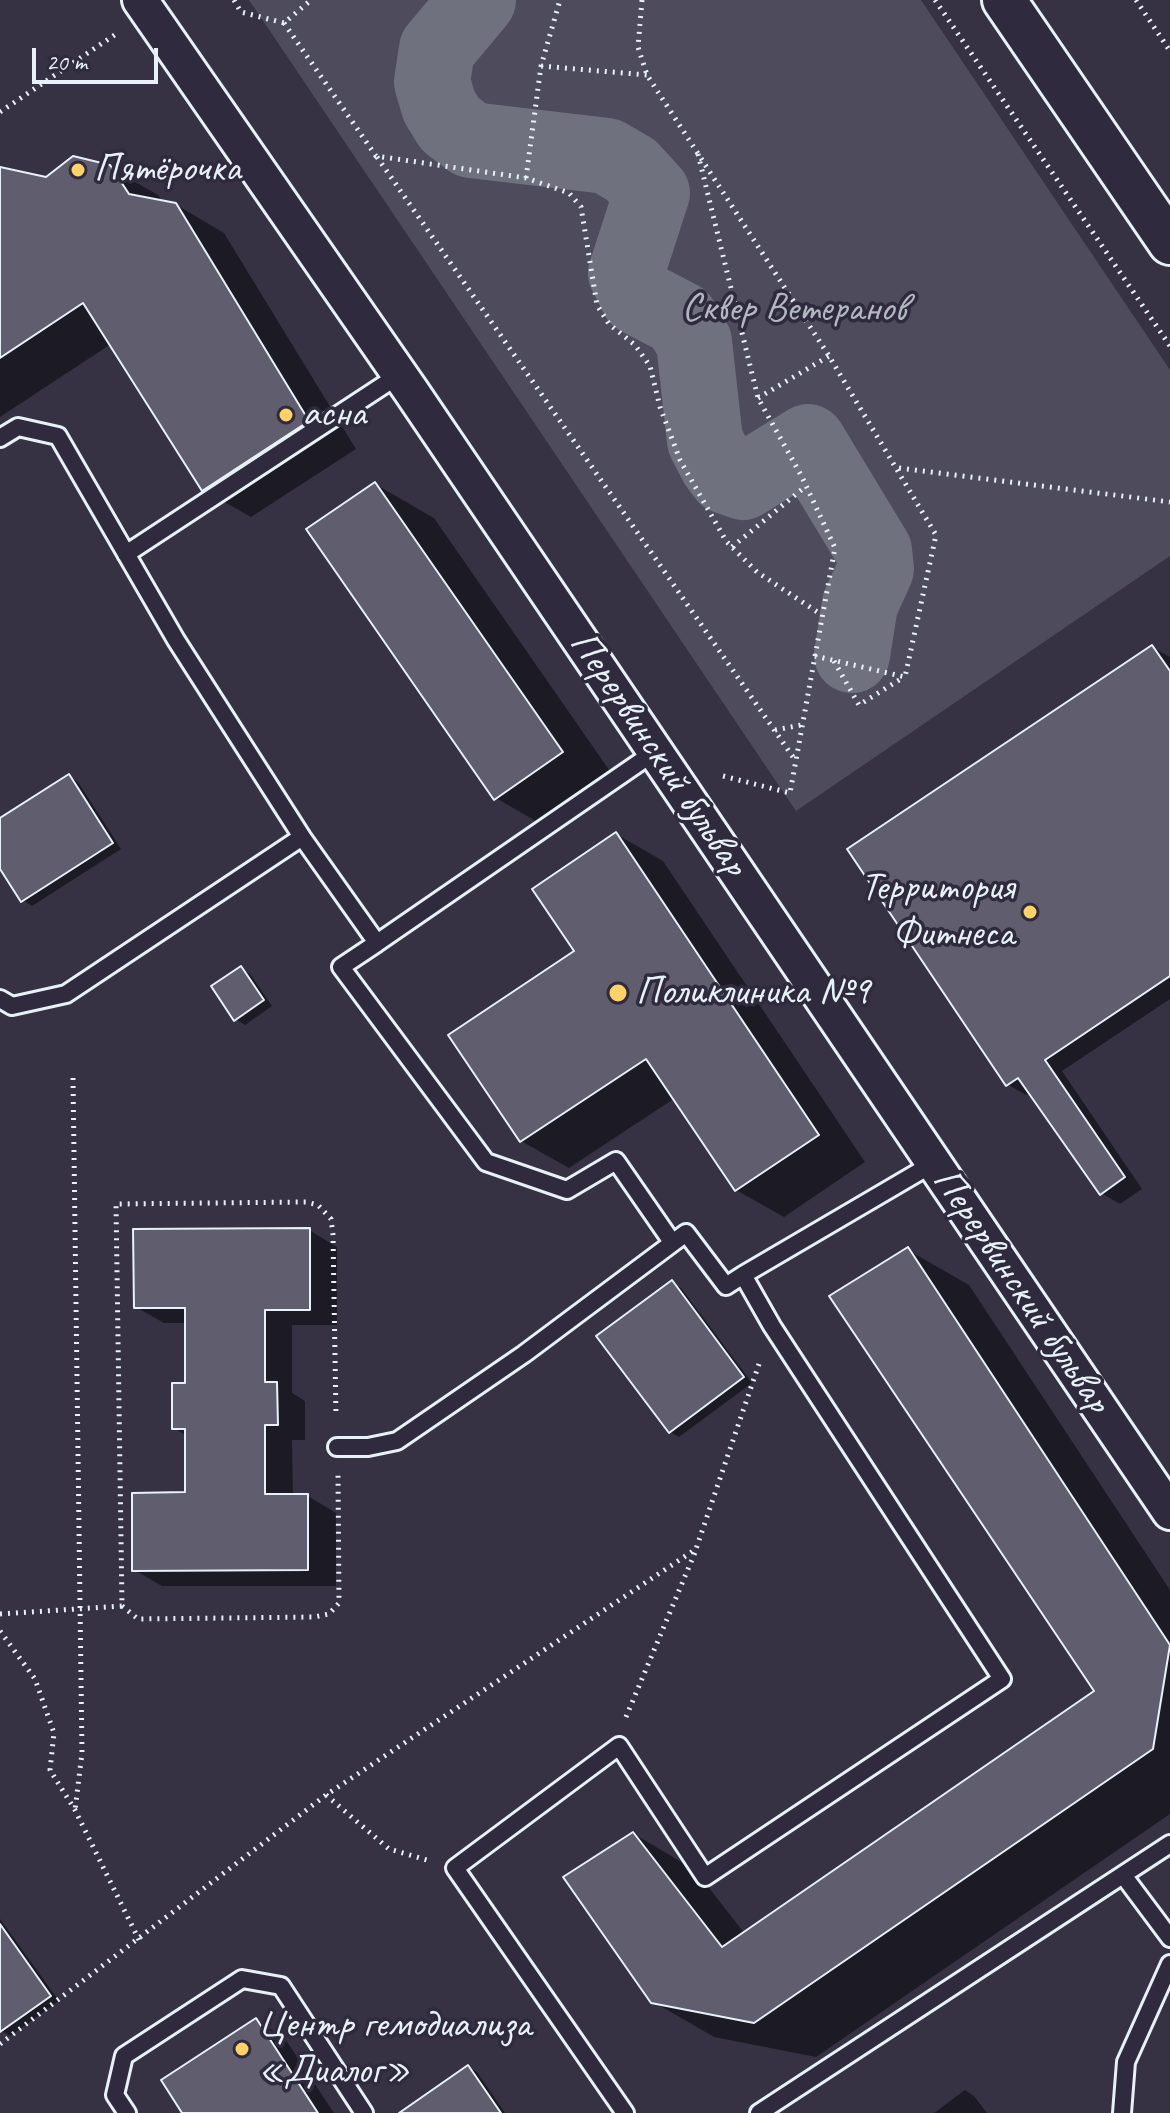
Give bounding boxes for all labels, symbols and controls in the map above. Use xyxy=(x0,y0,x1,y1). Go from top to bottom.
scale bar xyxy=(36,32,162,82)
text: 20 m xyxy=(46,47,87,77)
place label: Пятёрочка xyxy=(94,146,241,194)
marker: Пятёрочка xyxy=(69,161,87,179)
park label: Сквер Ветеранов xyxy=(682,286,906,334)
place label: асна xyxy=(302,391,366,439)
marker: асна xyxy=(277,406,295,424)
street label: Перервинский бульвар xyxy=(558,622,758,886)
place label: Территория Фитнеса xyxy=(861,865,1014,959)
marker: Территория Фитнеса xyxy=(1021,903,1039,921)
place label: Поликлиника №9 xyxy=(636,969,870,1017)
marker: Поликлиника №9 xyxy=(607,982,629,1004)
street label: Перервинский бульвар xyxy=(921,1159,1121,1423)
place label: Центр гемодиализа «Диалог» xyxy=(258,2002,531,2096)
marker: Центр гемодиализа «Диалог» xyxy=(233,2040,251,2058)

